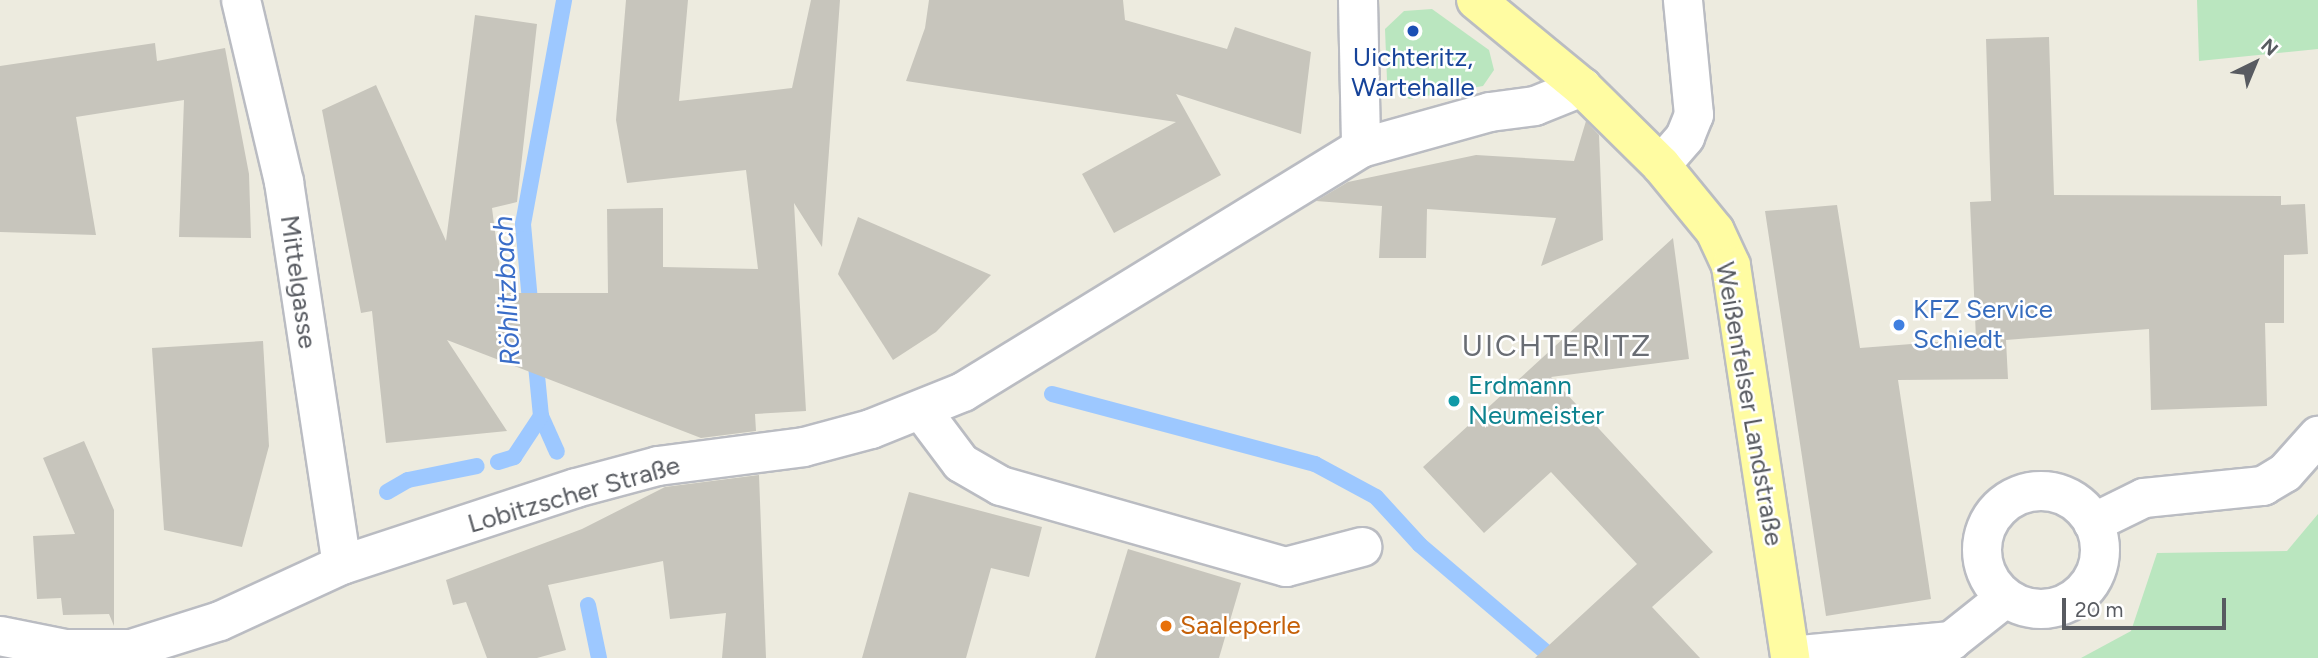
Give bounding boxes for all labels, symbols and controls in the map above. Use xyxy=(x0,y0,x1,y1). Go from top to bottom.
marker: Uichteritz, Wartehalle xyxy=(1405,23,1421,39)
north arrow xyxy=(2220,28,2290,98)
text: N xyxy=(2256,34,2283,61)
place label: Uichteritz, Wartehalle xyxy=(1351,42,1475,104)
street label: Mittelgasse xyxy=(273,213,323,351)
water label: Röhlitzbach xyxy=(485,215,527,367)
street label: Weißenfelser Landstraße xyxy=(1709,260,1789,548)
place label: KFZ Service Schiedt xyxy=(1913,294,2053,356)
marker: KFZ Service Schiedt xyxy=(1891,317,1907,333)
district label: UICHTERITZ xyxy=(1463,328,1651,364)
place label: Erdmann Neumeister xyxy=(1468,370,1604,432)
marker: Erdmann Neumeister xyxy=(1446,393,1462,409)
street label: Lobitzscher Straße xyxy=(464,450,684,540)
scale bar xyxy=(2066,584,2230,628)
text: 20 m xyxy=(2075,597,2123,622)
place label: Saaleperle xyxy=(1180,610,1301,642)
marker: Saaleperle xyxy=(1158,618,1174,634)

